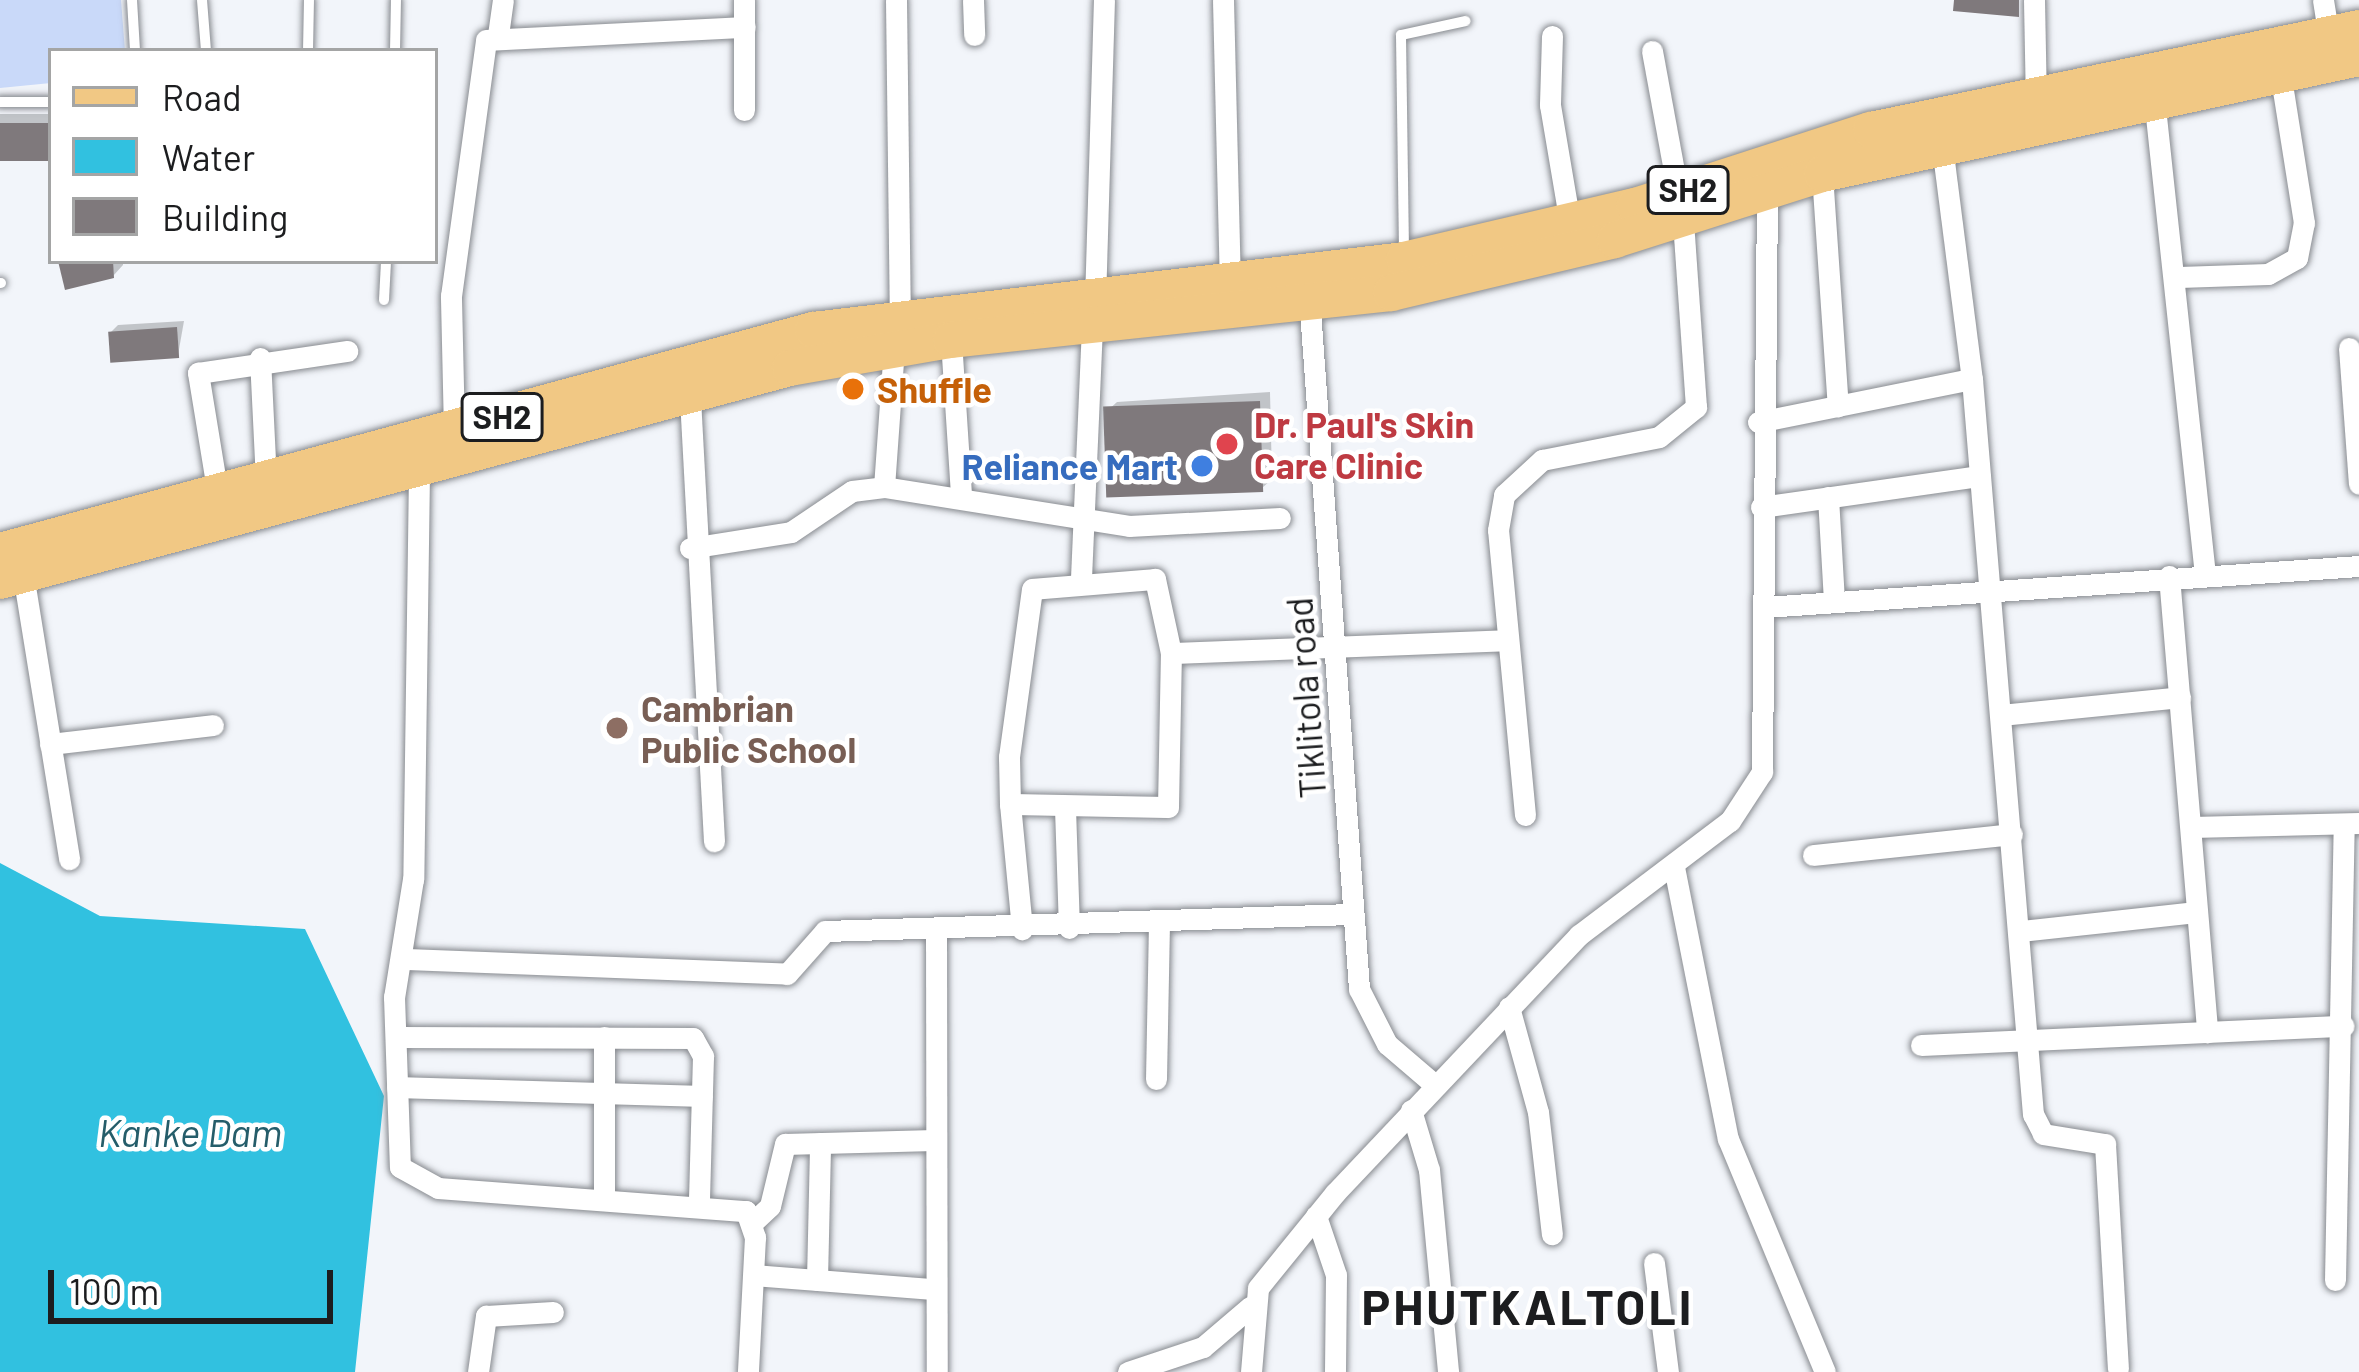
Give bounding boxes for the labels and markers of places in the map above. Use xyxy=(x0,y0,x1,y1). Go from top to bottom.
place label: Shuffle xyxy=(877,367,992,411)
marker: Shuffle xyxy=(840,376,866,402)
place label: Dr. Paul's Skin Care Clinic xyxy=(1254,401,1474,486)
marker: Dr. Paul's Skin Care Clinic xyxy=(1211,428,1243,460)
place label: Reliance Mart xyxy=(962,444,1178,488)
marker: Reliance Mart xyxy=(1189,453,1215,479)
place label: Cambrian Public School xyxy=(641,685,856,770)
marker: Cambrian Public School xyxy=(604,715,630,741)

